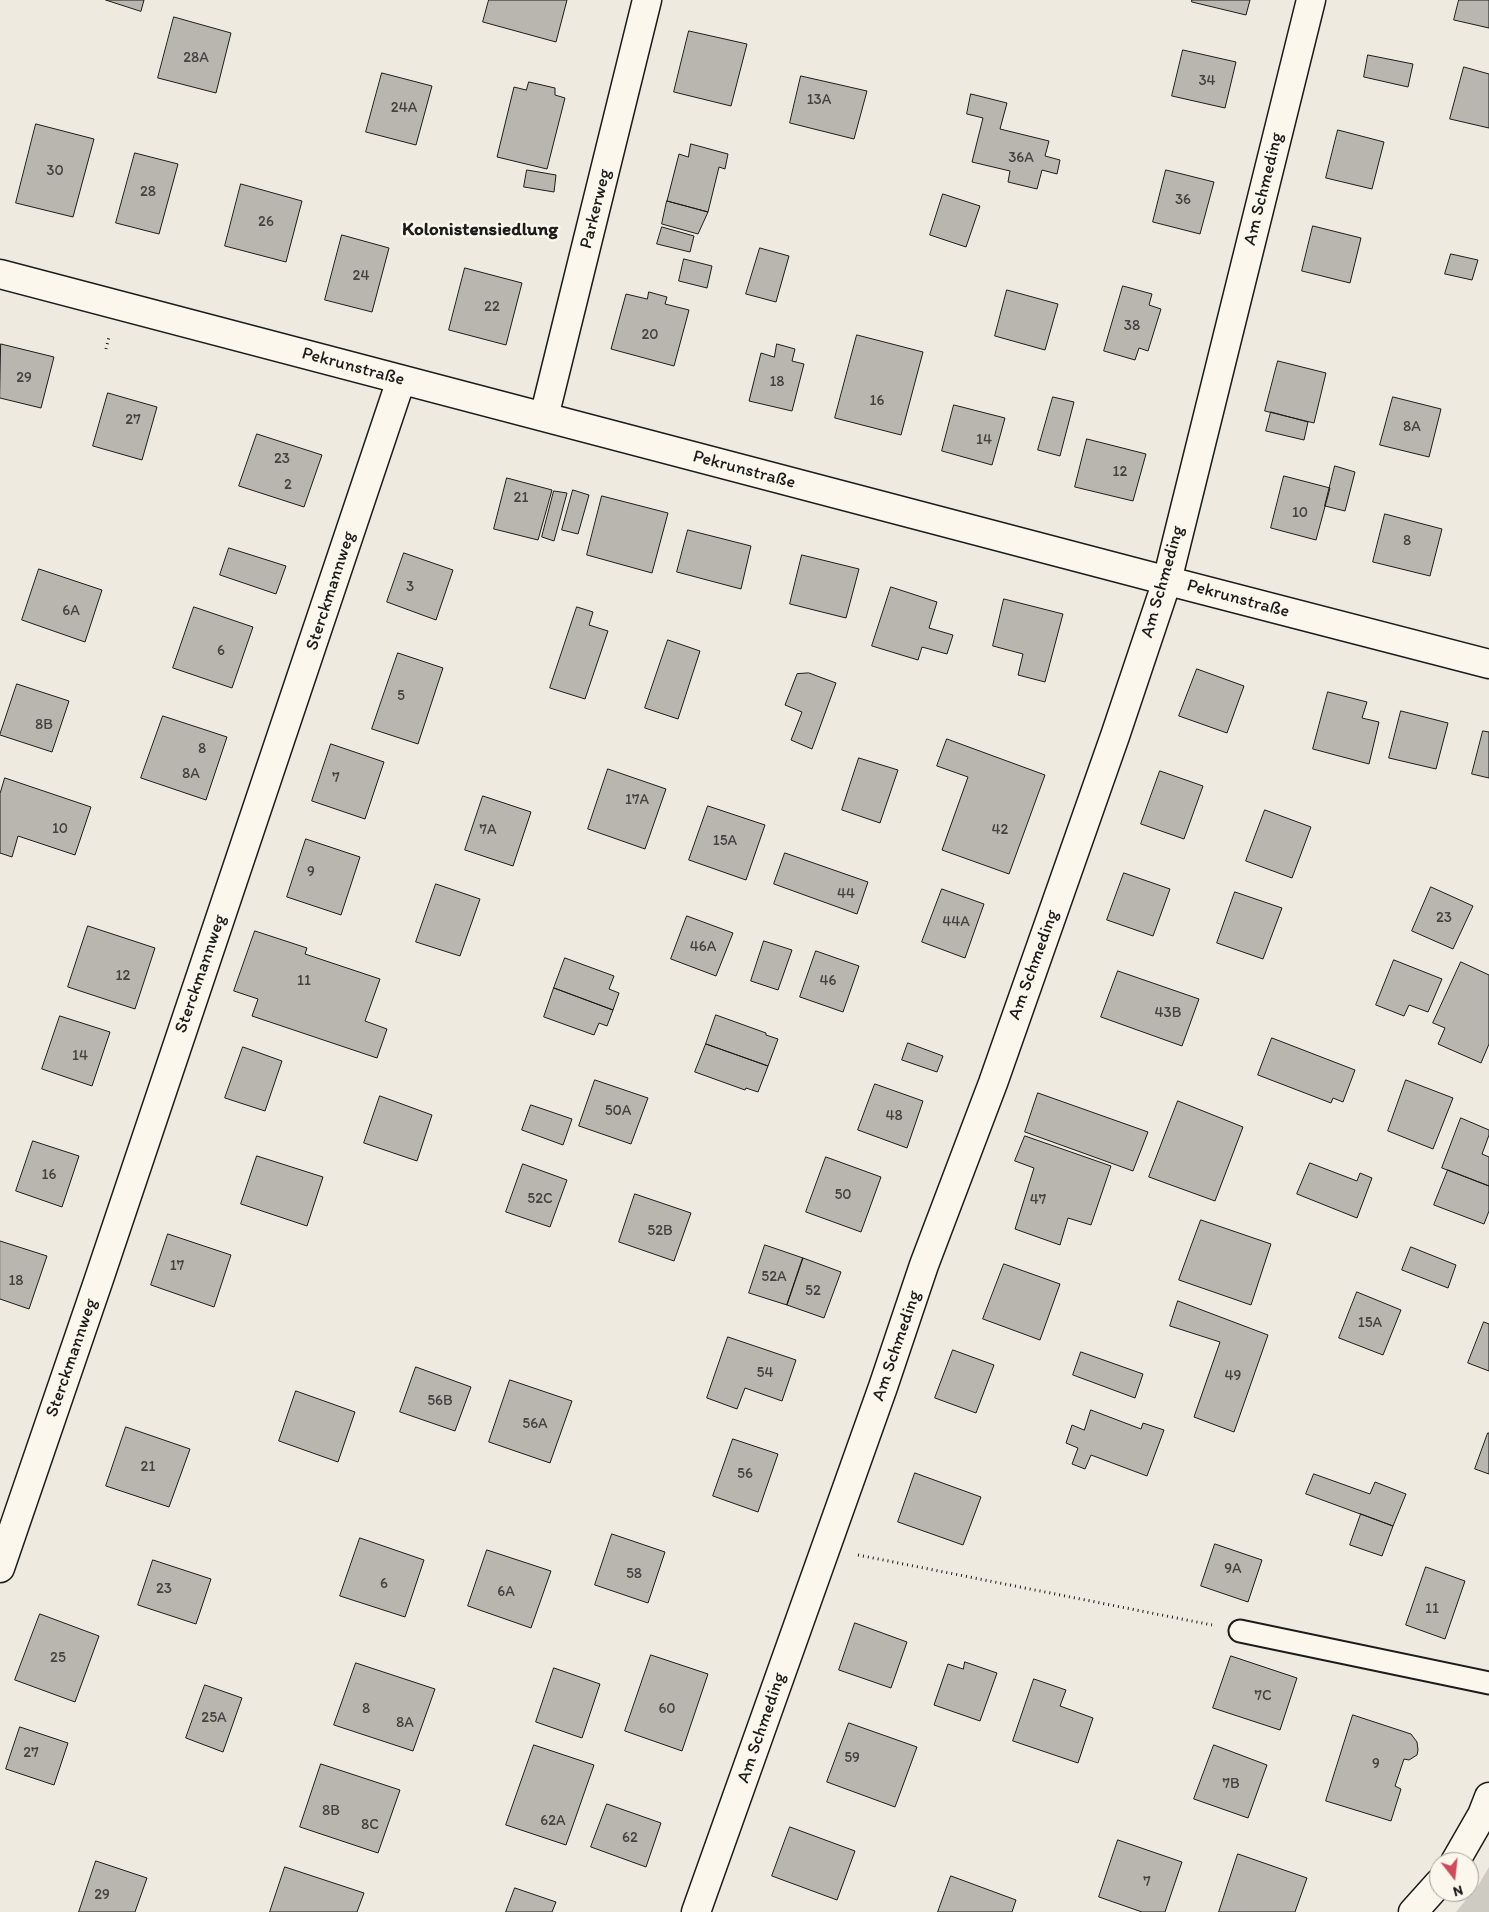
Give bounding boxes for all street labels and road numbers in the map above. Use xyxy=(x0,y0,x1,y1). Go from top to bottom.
street label: Am Schmeding xyxy=(1240,130,1288,248)
street label: Parkerweg xyxy=(576,167,616,251)
street label: Pekrunstraße xyxy=(299,343,407,391)
street label: Pekrunstraße xyxy=(690,446,798,494)
street label: Am Schmeding xyxy=(1137,523,1189,641)
street label: Sterckmannweg xyxy=(302,529,360,653)
street label: Pekrunstraße xyxy=(1184,575,1292,623)
street label: Am Schmeding xyxy=(1004,907,1064,1023)
street label: Sterckmannweg xyxy=(171,912,231,1036)
street label: Am Schmeding xyxy=(868,1288,926,1404)
street label: Sterckmannweg xyxy=(42,1296,102,1420)
street label: Am Schmeding xyxy=(733,1670,791,1786)

